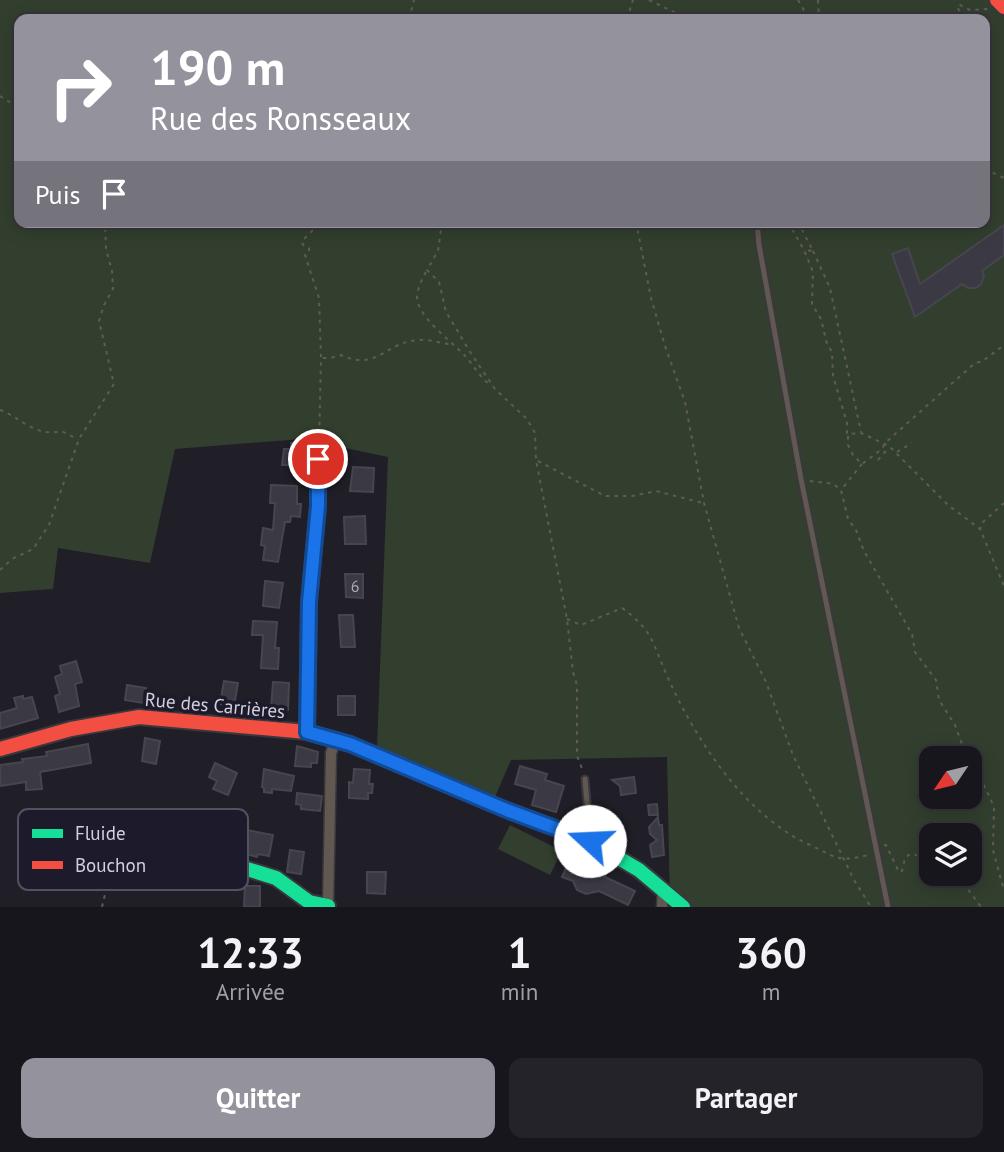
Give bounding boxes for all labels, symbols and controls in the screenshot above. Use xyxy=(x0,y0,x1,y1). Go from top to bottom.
text: 190 m xyxy=(150,35,285,99)
icon: right xyxy=(35,42,126,133)
text: Rue des Ronsseaux xyxy=(150,97,411,139)
icon: arrive xyxy=(95,175,133,213)
text: Puis xyxy=(35,178,81,211)
pin xyxy=(288,429,348,489)
icon: arrive xyxy=(299,440,337,478)
house number: 6 xyxy=(351,576,359,596)
street label: Rue des Carrières xyxy=(144,687,286,723)
north arrow xyxy=(919,746,982,808)
map controls xyxy=(919,746,982,886)
position arrow xyxy=(553,804,627,878)
legend xyxy=(18,809,248,890)
text: Fluide xyxy=(75,821,126,845)
button: layers xyxy=(919,823,982,886)
text: Bouchon xyxy=(75,853,146,877)
text: 12:33 xyxy=(197,925,304,980)
text: 1 xyxy=(508,925,531,980)
text: 360 xyxy=(735,925,807,980)
text: Arrivée xyxy=(216,977,285,1006)
text: min xyxy=(501,977,538,1006)
text: m xyxy=(762,977,780,1006)
button: Quitter xyxy=(21,1058,495,1138)
button: Partager xyxy=(509,1058,983,1138)

